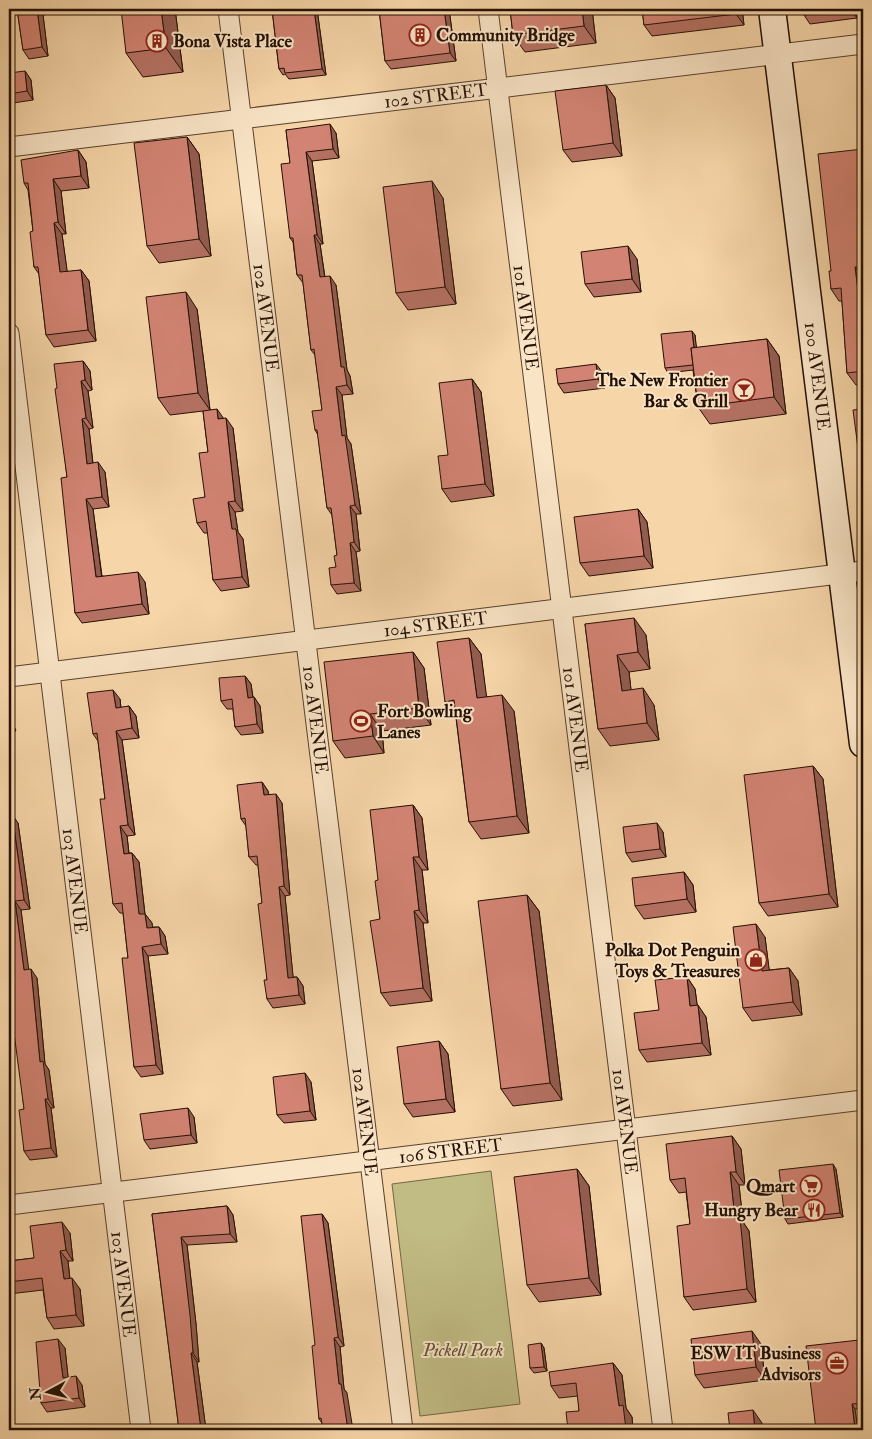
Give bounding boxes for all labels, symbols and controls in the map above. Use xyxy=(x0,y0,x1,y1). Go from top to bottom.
building icon: Community Bridge xyxy=(408,23,432,47)
place label: Community Bridge xyxy=(436,24,575,47)
building icon: Bona Vista Place xyxy=(145,29,169,53)
place label: Bona Vista Place xyxy=(173,30,292,53)
street label: 102 STREET xyxy=(383,78,490,113)
street label: 102 AVENUE xyxy=(248,262,284,373)
street label: 101 AVENUE xyxy=(508,264,544,372)
street label: 100 AVENUE xyxy=(799,321,836,432)
place label: The New Frontier Bar & Grill xyxy=(595,369,728,413)
bar icon: The New Frontier Bar & Grill xyxy=(732,378,756,402)
street label: 104 STREET xyxy=(382,606,490,642)
street label: 102 AVENUE xyxy=(297,664,334,775)
street label: 101 AVENUE xyxy=(558,666,593,774)
place label: Fort Bowling Lanes xyxy=(377,700,473,744)
sports icon: Fort Bowling Lanes xyxy=(349,709,373,733)
street label: 103 AVENUE xyxy=(57,827,93,935)
place label: Polka Dot Penguin Toys & Treasures xyxy=(605,939,741,983)
shop icon: Polka Dot Penguin Toys & Treasures xyxy=(744,948,768,972)
street label: 102 AVENUE xyxy=(347,1066,383,1177)
street label: 101 AVENUE xyxy=(607,1068,643,1176)
street label: 106 STREET xyxy=(398,1133,504,1168)
supermarket icon: Qmart xyxy=(799,1174,823,1198)
place label: Qmart xyxy=(746,1175,795,1198)
restaurant icon: Hungry Bear xyxy=(802,1198,826,1222)
place label: Hungry Bear xyxy=(704,1199,798,1222)
street label: 103 AVENUE xyxy=(106,1230,141,1338)
park label: Pickell Park xyxy=(422,1339,503,1362)
place label: ESW IT Business Advisors xyxy=(690,1342,821,1386)
office icon: ESW IT Business Advisors xyxy=(825,1351,849,1375)
north arrow xyxy=(22,1366,72,1416)
text: N xyxy=(26,1386,45,1402)

